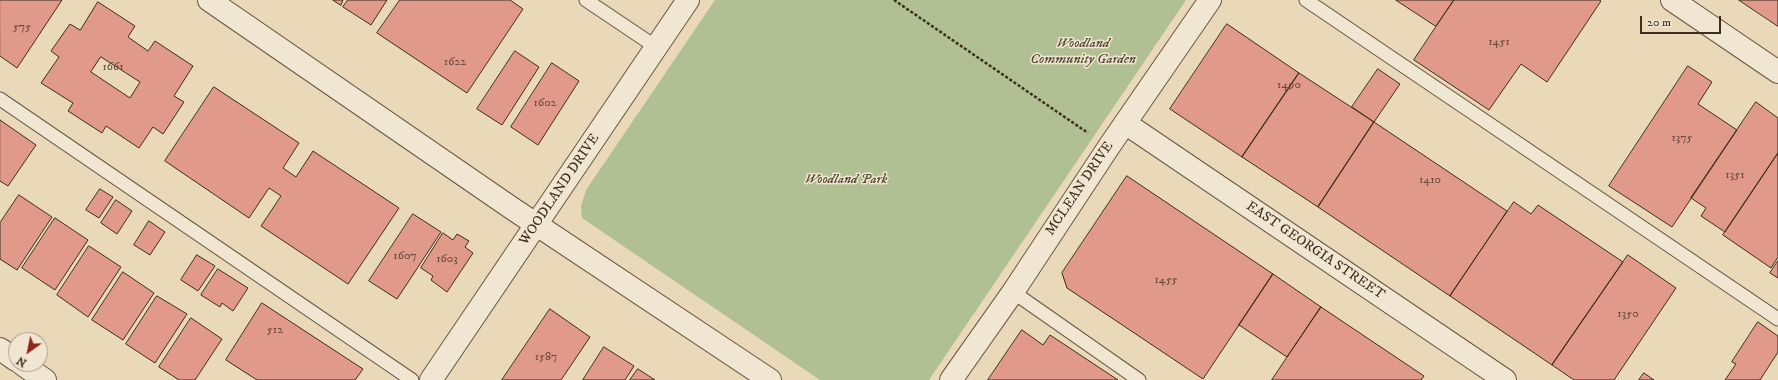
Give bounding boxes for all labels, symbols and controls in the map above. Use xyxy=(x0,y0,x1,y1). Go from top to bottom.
scale bar xyxy=(1642,8,1723,34)
text: 20 m xyxy=(1647,15,1671,30)
house number: 575 xyxy=(13,21,31,35)
park label: Woodland Community Garden xyxy=(1030,36,1136,68)
house number: 1451 xyxy=(1488,36,1510,50)
house number: 1622 xyxy=(444,56,466,70)
house number: 1661 xyxy=(102,61,124,75)
house number: 1490 xyxy=(1277,79,1301,93)
house number: 1602 xyxy=(534,97,556,111)
street label: WOODLAND DRIVE xyxy=(516,131,604,249)
house number: 1375 xyxy=(1671,132,1693,146)
street label: MCLEAN DRIVE xyxy=(1042,139,1118,239)
house number: 1351 xyxy=(1725,169,1745,183)
park label: Woodland Park xyxy=(805,172,887,188)
house number: 1410 xyxy=(1419,174,1441,188)
street label: EAST GEORGIA STREET xyxy=(1242,198,1388,304)
house number: 1607 xyxy=(393,250,417,264)
house number: 1603 xyxy=(436,253,458,267)
house number: 1455 xyxy=(1154,274,1178,288)
house number: 1350 xyxy=(1617,308,1639,322)
house number: 512 xyxy=(267,324,283,338)
north arrow xyxy=(8,332,48,372)
house number: 1587 xyxy=(535,351,557,365)
text: N xyxy=(14,353,30,370)

